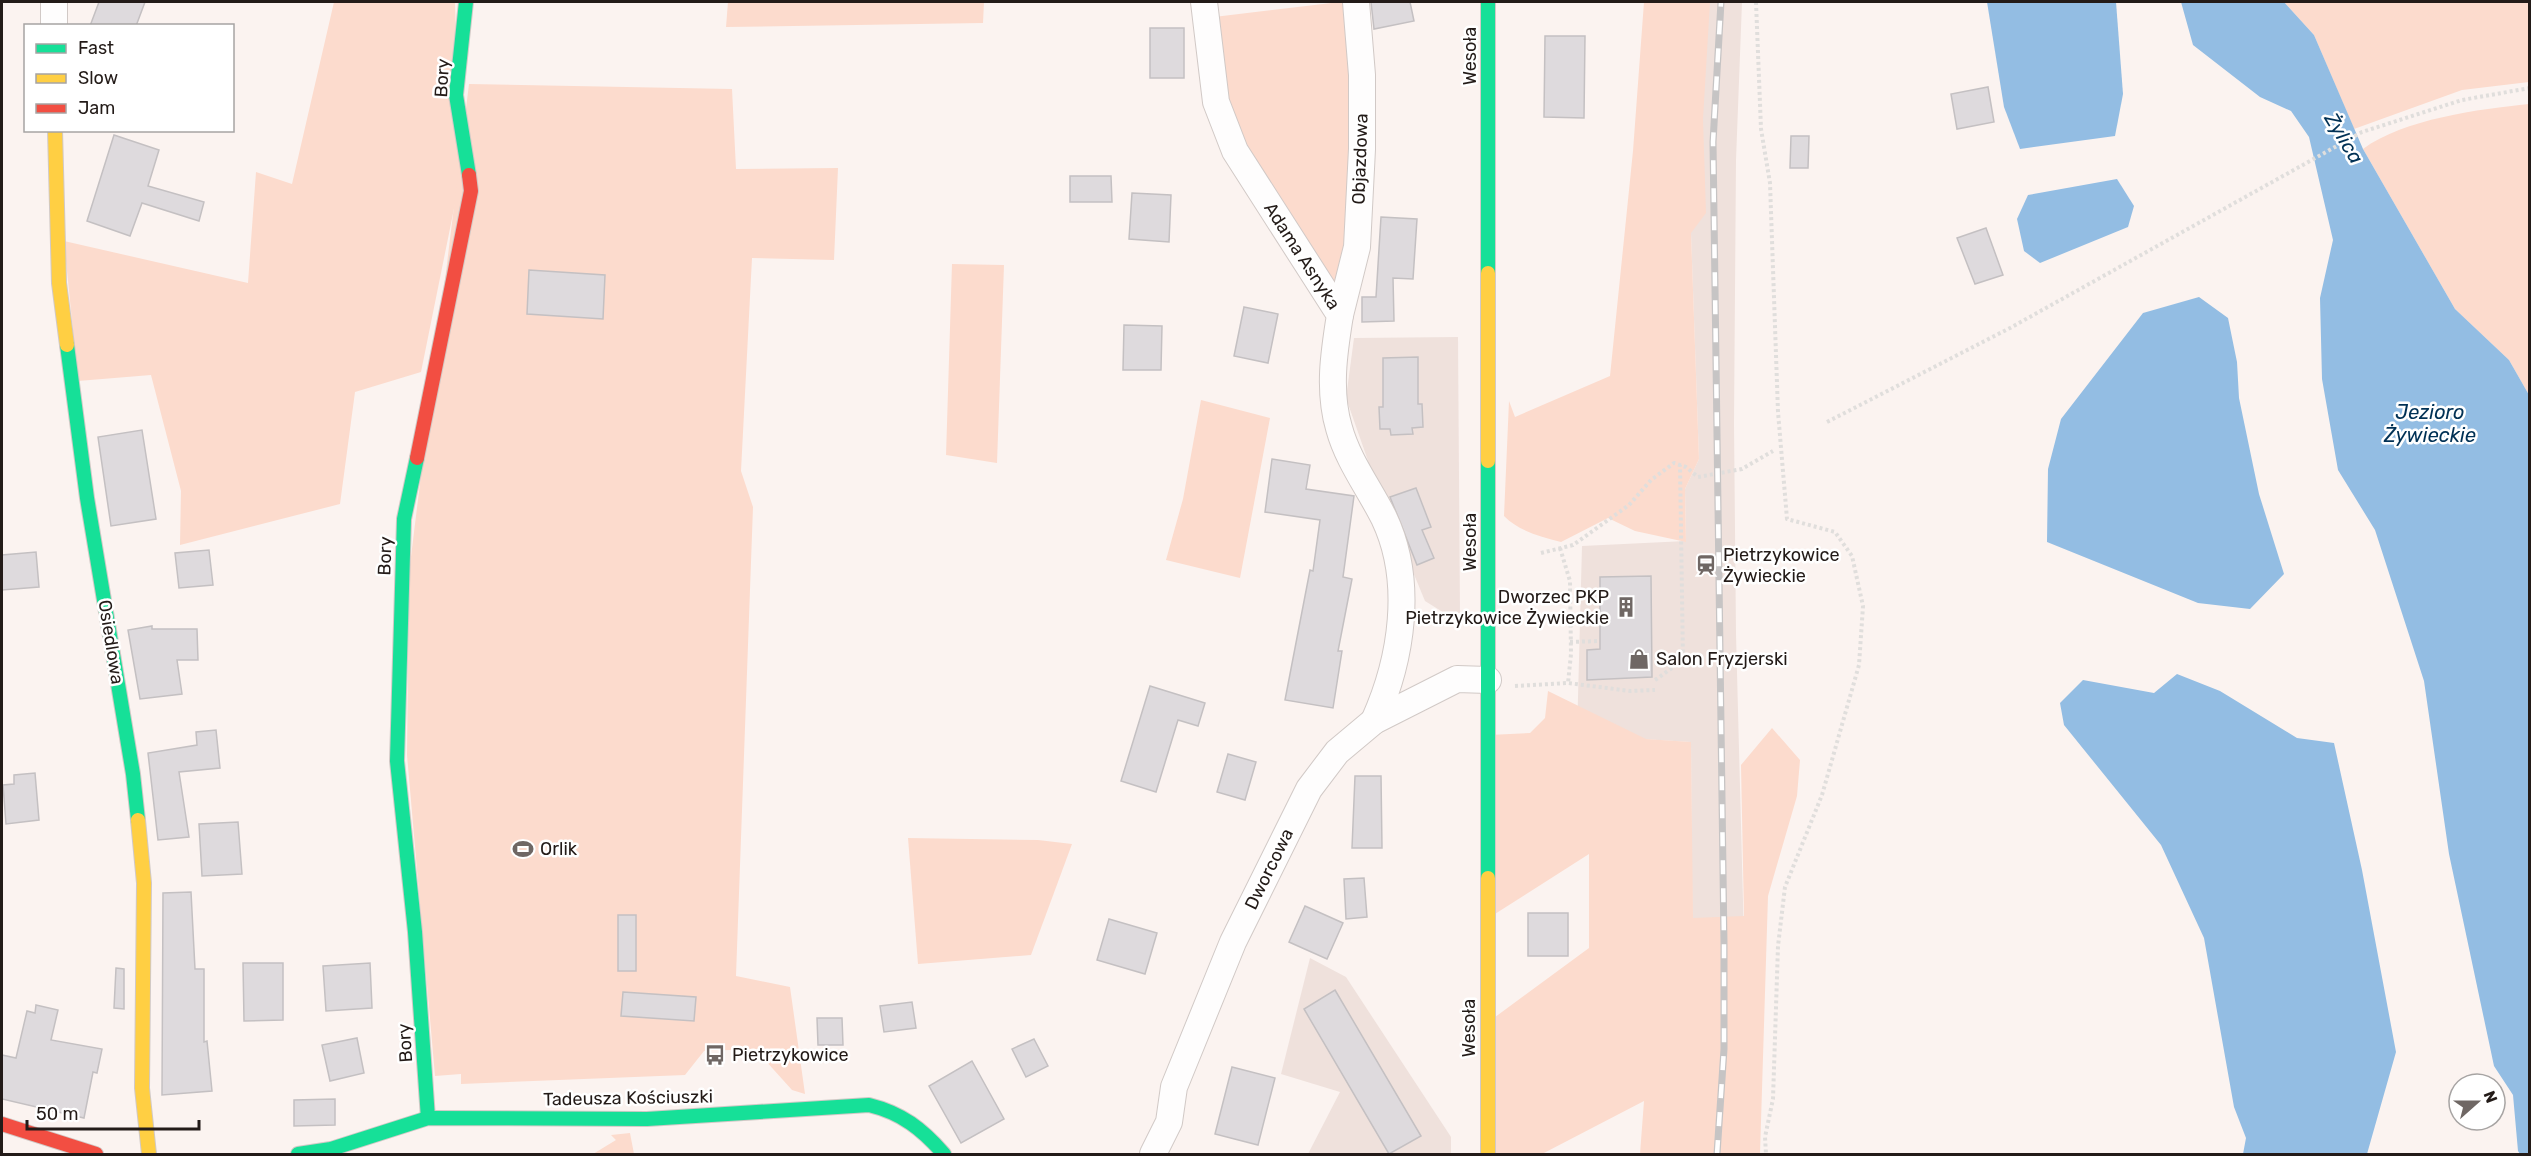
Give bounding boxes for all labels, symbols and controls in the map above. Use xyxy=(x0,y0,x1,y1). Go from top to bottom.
legend xyxy=(24,24,234,132)
street label: Wesoła xyxy=(1459,27,1481,85)
text: Fast xyxy=(78,37,114,59)
street label: Bory xyxy=(430,58,454,98)
text: Slow xyxy=(78,67,118,89)
text: Jam xyxy=(78,97,115,119)
water label: Żylica xyxy=(2319,107,2369,168)
street label: Objazdowa xyxy=(1347,113,1373,205)
street label: Adama Asnyka xyxy=(1259,198,1345,314)
water label: Jezioro Żywieckie xyxy=(2383,400,2476,447)
street label: Wesoła xyxy=(1459,513,1481,571)
street label: Bory xyxy=(373,536,397,576)
place label: Pietrzykowice Żywieckie xyxy=(1723,544,1840,587)
station icon: Pietrzykowice Żywieckie xyxy=(1694,553,1718,577)
place label: Dworzec PKP Pietrzykowice Żywieckie xyxy=(1405,586,1609,629)
building icon: Dworzec PKP Pietrzykowice Żywieckie xyxy=(1614,595,1638,619)
street label: Osiedlowa xyxy=(93,598,129,686)
shop icon: Salon Fryzjerski xyxy=(1627,647,1651,671)
place label: Salon Fryzjerski xyxy=(1656,648,1788,670)
street label: Dworcowa xyxy=(1240,825,1298,913)
sports icon: Orlik xyxy=(511,837,535,861)
place label: Orlik xyxy=(540,838,578,860)
street label: Wesoła xyxy=(1458,999,1480,1057)
street label: Bory xyxy=(393,1023,417,1063)
bus stop icon: Pietrzykowice xyxy=(703,1043,727,1067)
place label: Pietrzykowice xyxy=(732,1044,849,1066)
north arrow xyxy=(2447,1072,2507,1132)
street label: Tadeusza Kościuszki xyxy=(543,1086,713,1110)
text: N xyxy=(2480,1088,2501,1106)
scale bar xyxy=(27,1093,200,1131)
text: 50 m xyxy=(36,1103,79,1125)

